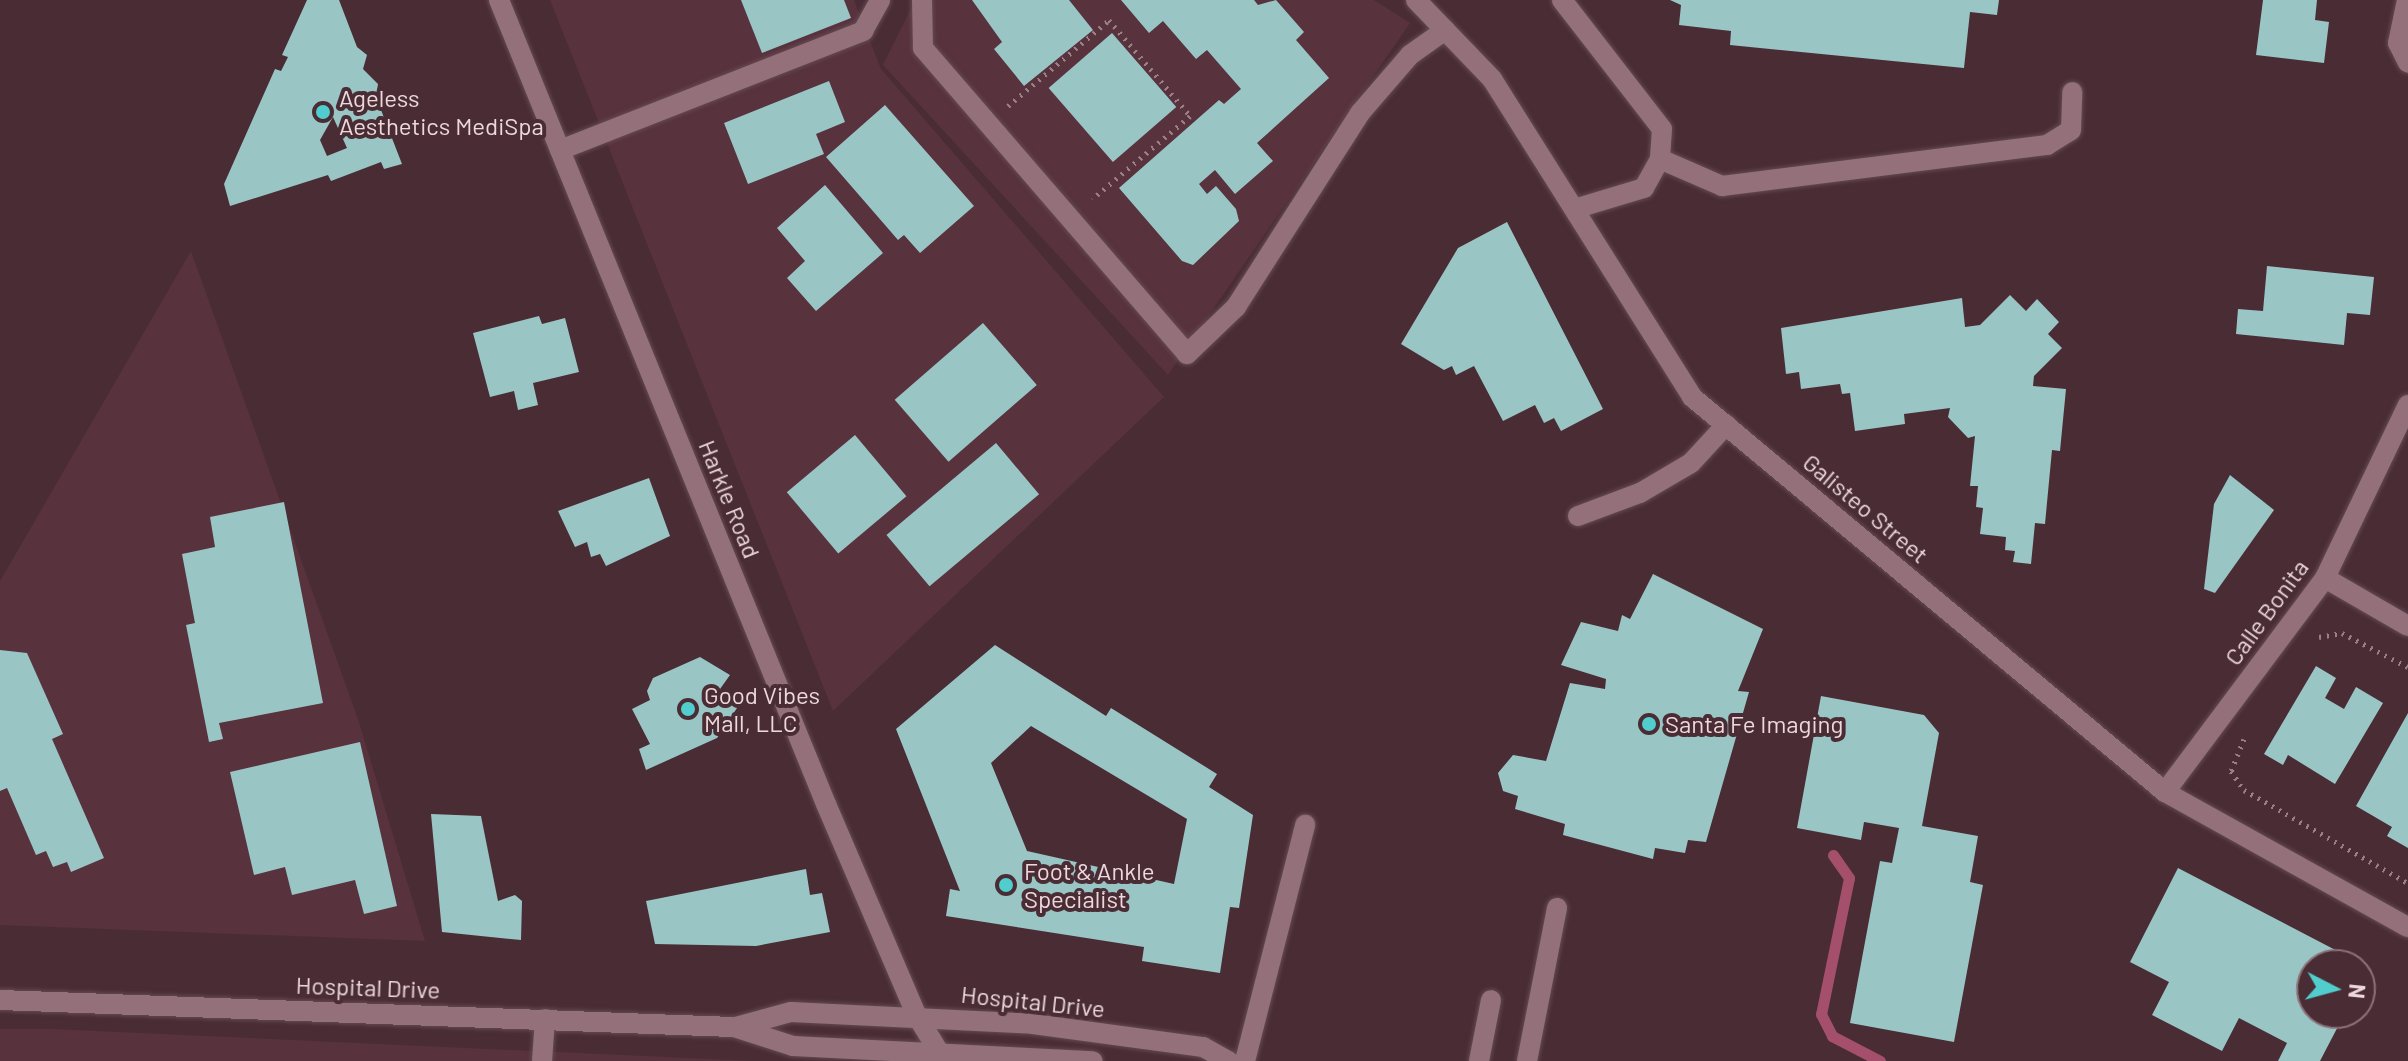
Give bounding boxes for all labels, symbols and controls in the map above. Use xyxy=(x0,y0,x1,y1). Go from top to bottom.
place label: Ageless Aesthetics MediSpa xyxy=(339,84,544,140)
marker: Ageless Aesthetics MediSpa xyxy=(314,103,332,121)
street label: Harkle Road xyxy=(693,436,767,562)
street label: Galisteo Street xyxy=(1798,447,1934,569)
street label: Calle Bonita xyxy=(2218,554,2314,670)
place label: Good Vibes Mall, LLC xyxy=(704,681,820,737)
marker: Good Vibes Mall, LLC xyxy=(679,700,697,718)
place label: Santa Fe Imaging xyxy=(1665,710,1843,738)
marker: Santa Fe Imaging xyxy=(1640,715,1658,733)
place label: Foot & Ankle Specialist xyxy=(1024,857,1155,913)
marker: Foot & Ankle Specialist xyxy=(995,874,1017,896)
north arrow xyxy=(2296,949,2376,1029)
street label: Hospital Drive xyxy=(295,970,441,1004)
street label: Hospital Drive xyxy=(960,979,1106,1023)
text: N xyxy=(2344,983,2372,1000)

